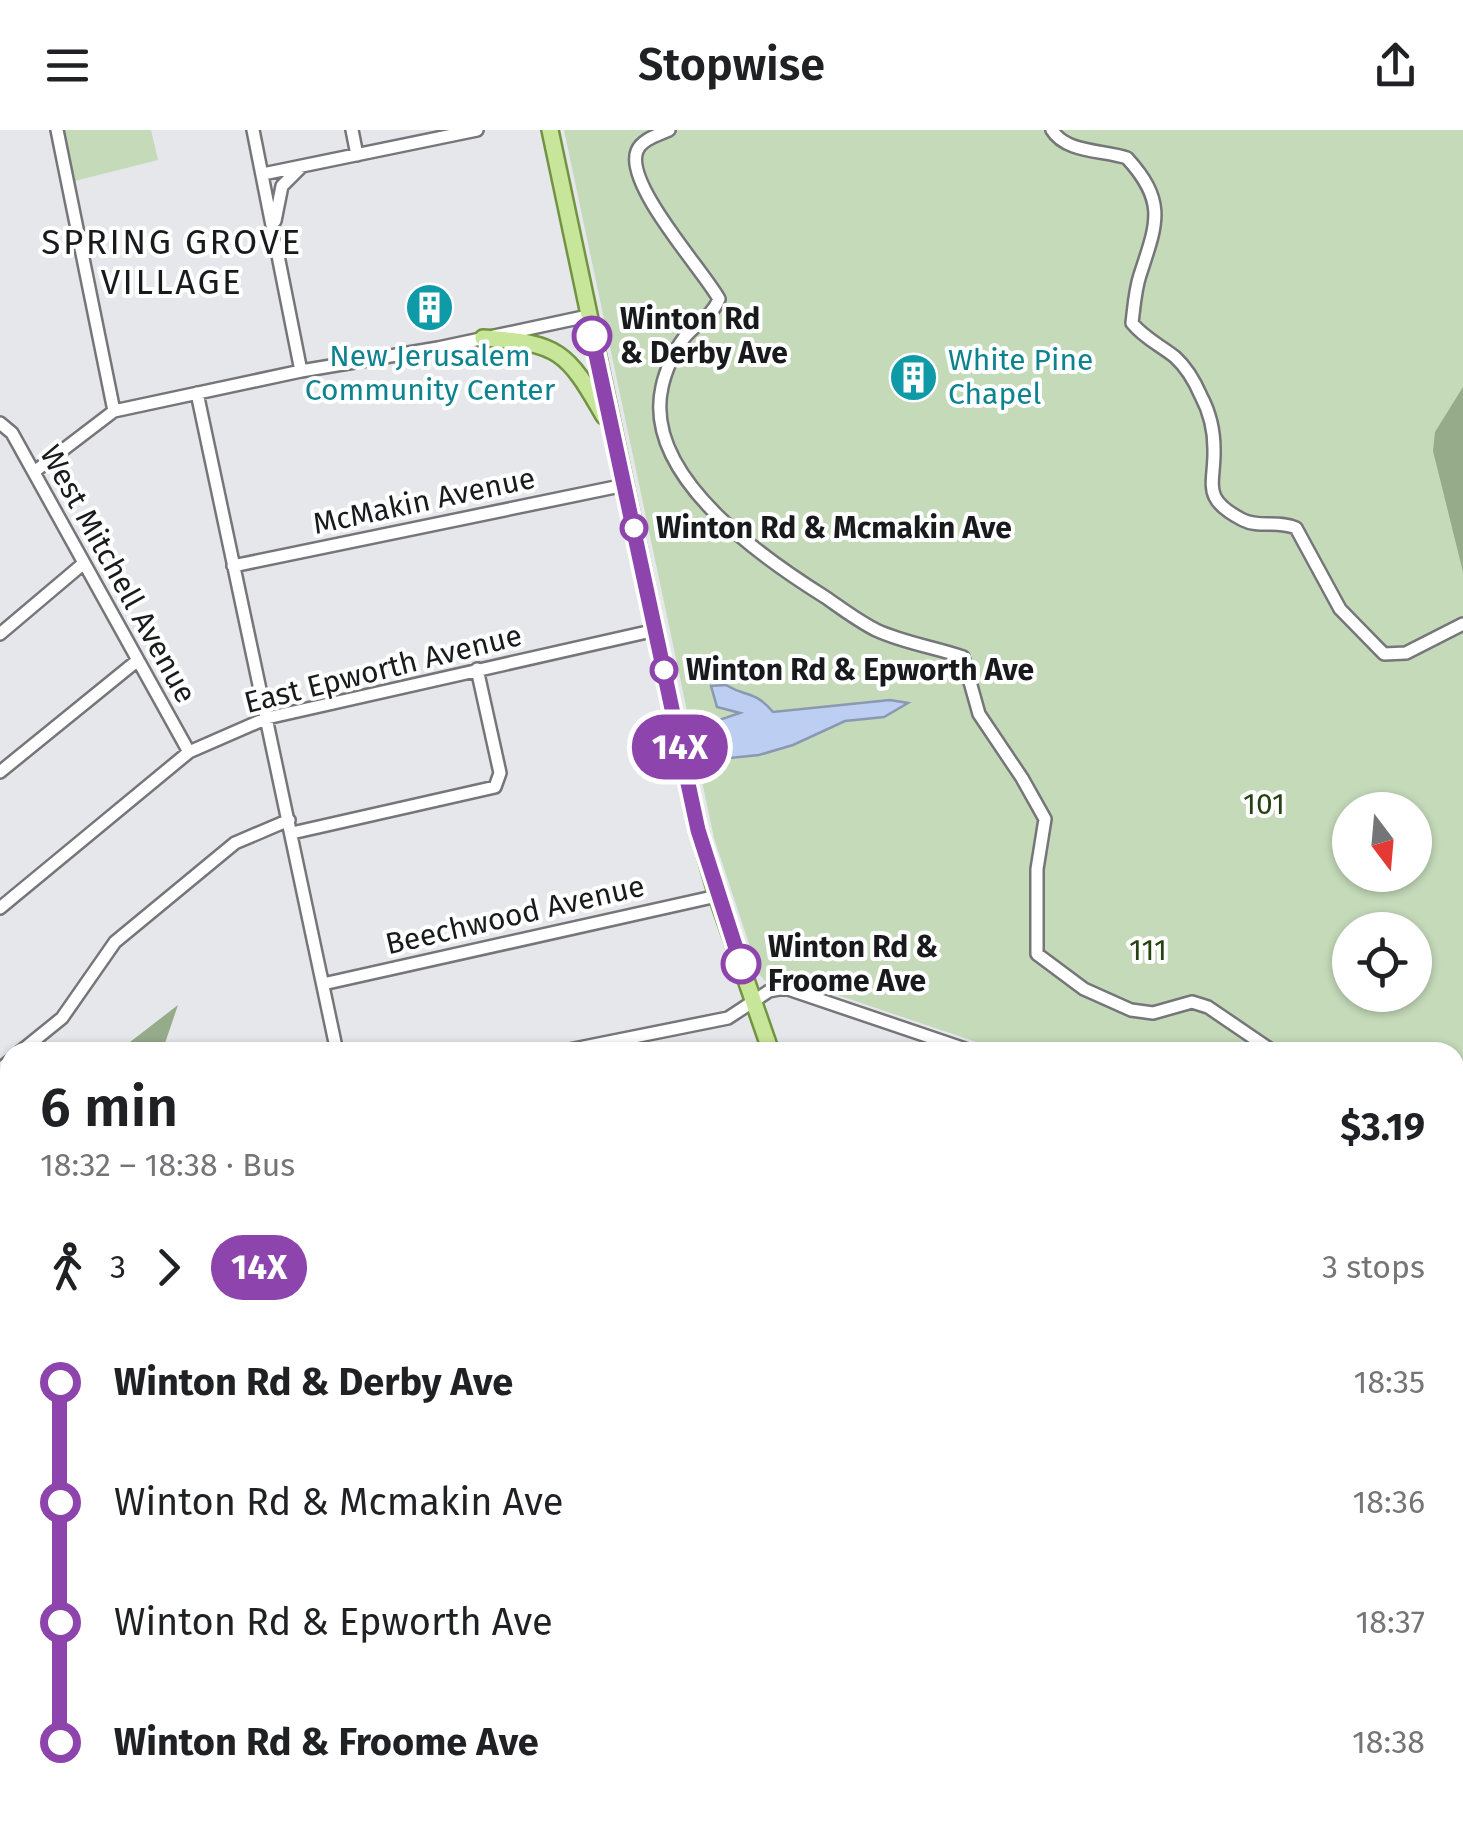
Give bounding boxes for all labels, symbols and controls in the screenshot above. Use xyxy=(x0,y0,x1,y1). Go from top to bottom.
icon: menu xyxy=(40,38,95,93)
text: Stopwise xyxy=(638,38,825,92)
icon: share xyxy=(1368,38,1423,93)
district label: SPRING GROVE VILLAGE xyxy=(41,221,303,303)
building icon: New Jerusalem Community Center xyxy=(404,281,456,333)
place label: Winton Rd & Derby Ave xyxy=(620,301,788,371)
marker: Winton Rd & Derby Ave xyxy=(573,317,611,355)
place label: New Jerusalem Community Center xyxy=(305,338,556,408)
place label: White Pine Chapel xyxy=(948,342,1093,412)
building icon: White Pine Chapel xyxy=(887,351,939,403)
street label: West Mitchell Avenue xyxy=(32,439,204,709)
street label: McMakin Avenue xyxy=(310,460,538,542)
place label: Winton Rd & Mcmakin Ave xyxy=(656,510,1012,546)
marker: Winton Rd & Mcmakin Ave xyxy=(621,515,647,541)
street label: East Epworth Avenue xyxy=(241,617,525,721)
place label: Winton Rd & Epworth Ave xyxy=(686,652,1034,688)
marker: Winton Rd & Epworth Ave xyxy=(651,657,677,683)
line badge: 14X xyxy=(622,714,738,780)
text: 14X xyxy=(652,726,708,768)
park label: 101 xyxy=(1243,786,1285,822)
north arrow xyxy=(1332,792,1432,892)
map controls xyxy=(1332,792,1432,1012)
street label: Beechwood Avenue xyxy=(382,868,648,962)
button: locate xyxy=(1332,912,1432,1012)
place label: Winton Rd & Froome Ave xyxy=(768,929,938,999)
park label: 111 xyxy=(1129,932,1167,968)
marker: Winton Rd & Froome Ave xyxy=(722,945,760,983)
text: 6 min xyxy=(40,1075,178,1141)
text: $3.19 xyxy=(1340,1104,1425,1150)
text: 18:32 – 18:38 · Bus xyxy=(40,1146,295,1184)
icon: walk xyxy=(40,1240,95,1295)
icon: forward xyxy=(141,1240,196,1295)
text: 14X xyxy=(231,1246,287,1288)
text: 3 xyxy=(110,1248,126,1286)
text: 3 stops xyxy=(1322,1248,1425,1286)
text: Winton Rd & Derby Ave xyxy=(114,1359,513,1405)
text: 18:35 xyxy=(1354,1363,1425,1401)
text: Winton Rd & Mcmakin Ave xyxy=(114,1479,564,1525)
text: 18:36 xyxy=(1353,1483,1425,1521)
text: Winton Rd & Epworth Ave xyxy=(114,1599,553,1645)
text: 18:37 xyxy=(1356,1603,1425,1641)
text: Winton Rd & Froome Ave xyxy=(114,1719,539,1765)
text: 18:38 xyxy=(1352,1723,1425,1761)

